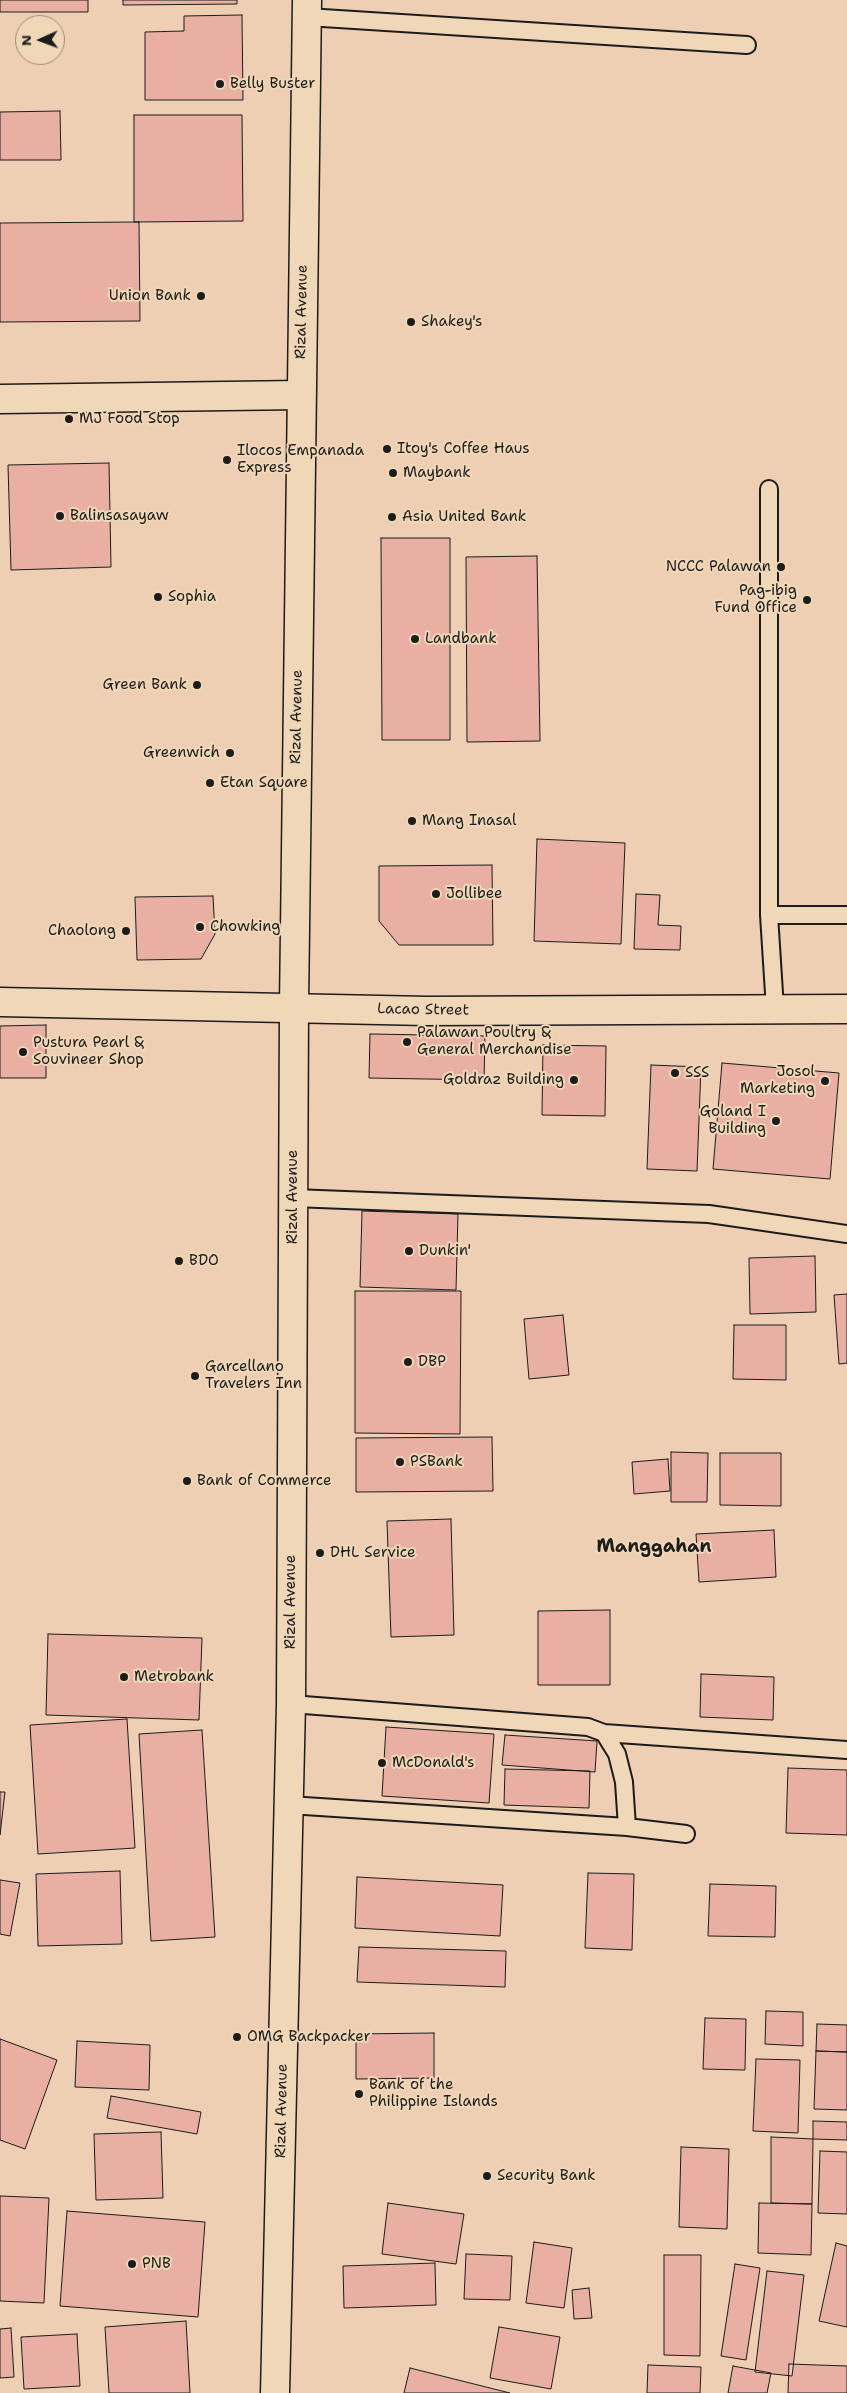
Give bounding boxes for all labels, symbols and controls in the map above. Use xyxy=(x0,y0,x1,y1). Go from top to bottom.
north arrow xyxy=(15,15,65,65)
text: N xyxy=(17,35,35,46)
place label: Belly Buster xyxy=(230,75,315,93)
marker: Belly Buster xyxy=(214,78,226,90)
street label: Rizal Avenue xyxy=(292,265,312,359)
place label: Union Bank xyxy=(109,287,191,305)
marker: Union Bank xyxy=(195,290,207,302)
place label: Shakey's xyxy=(421,313,483,331)
marker: Shakey's xyxy=(405,316,417,328)
place label: MJ Food Stop xyxy=(79,410,180,428)
marker: MJ Food Stop xyxy=(63,413,75,425)
place label: Itoy's Coffee Haus xyxy=(397,440,530,458)
place label: Ilocos Empanada Express xyxy=(237,442,364,477)
marker: Itoy's Coffee Haus xyxy=(381,443,393,455)
marker: Ilocos Empanada Express xyxy=(221,454,233,466)
place label: Maybank xyxy=(403,464,471,482)
marker: Maybank xyxy=(387,467,399,479)
place label: Balinsasayaw xyxy=(70,507,169,525)
place label: Asia United Bank xyxy=(402,508,526,526)
marker: Balinsasayaw xyxy=(54,510,66,522)
marker: Asia United Bank xyxy=(386,511,398,523)
place label: NCCC Palawan xyxy=(666,558,771,576)
marker: NCCC Palawan xyxy=(775,561,787,573)
place label: Pag-ibig Fund Office xyxy=(715,582,797,617)
place label: Sophia xyxy=(168,588,216,606)
marker: Sophia xyxy=(152,591,164,603)
marker: Pag-ibig Fund Office xyxy=(801,594,813,606)
place label: Landbank xyxy=(425,630,497,648)
marker: Landbank xyxy=(409,633,421,645)
street label: Rizal Avenue xyxy=(287,670,307,764)
place label: Green Bank xyxy=(103,676,187,694)
marker: Green Bank xyxy=(191,679,203,691)
place label: Greenwich xyxy=(143,744,220,762)
marker: Greenwich xyxy=(224,747,236,759)
place label: Etan Square xyxy=(220,774,308,792)
marker: Etan Square xyxy=(204,777,216,789)
place label: Mang Inasal xyxy=(422,812,516,830)
marker: Mang Inasal xyxy=(406,815,418,827)
place label: Jollibee xyxy=(446,885,503,903)
marker: Jollibee xyxy=(430,888,442,900)
place label: Chowking xyxy=(210,918,280,936)
marker: Chowking xyxy=(194,921,206,933)
place label: Chaolong xyxy=(48,922,116,940)
marker: Chaolong xyxy=(120,925,132,937)
street label: Lacao Street xyxy=(377,1000,469,1020)
place label: Palawan Poultry & General Merchandise xyxy=(417,1024,572,1059)
place label: Pustura Pearl & Souvineer Shop xyxy=(33,1034,144,1069)
marker: Palawan Poultry & General Merchandise xyxy=(401,1036,413,1048)
marker: Pustura Pearl & Souvineer Shop xyxy=(17,1046,29,1058)
place label: Josol Marketing xyxy=(740,1063,815,1098)
place label: SSS xyxy=(685,1064,709,1082)
marker: SSS xyxy=(669,1067,681,1079)
place label: Goldraz Building xyxy=(443,1071,564,1089)
marker: Goldraz Building xyxy=(568,1074,580,1086)
marker: Josol Marketing xyxy=(819,1075,831,1087)
place label: Goland I Building xyxy=(700,1103,766,1138)
marker: Goland I Building xyxy=(770,1115,782,1127)
street label: Rizal Avenue xyxy=(284,1150,302,1244)
place label: Dunkin' xyxy=(419,1242,471,1260)
marker: Dunkin' xyxy=(403,1245,415,1257)
place label: BDO xyxy=(189,1252,219,1270)
marker: BDO xyxy=(173,1255,185,1267)
place label: DBP xyxy=(418,1353,446,1371)
marker: DBP xyxy=(402,1356,414,1368)
place label: Garcellano Travelers Inn xyxy=(205,1358,302,1393)
marker: Garcellano Travelers Inn xyxy=(189,1370,201,1382)
place label: PSBank xyxy=(410,1453,463,1471)
marker: PSBank xyxy=(394,1456,406,1468)
place label: Bank of Commerce xyxy=(197,1472,331,1490)
marker: Bank of Commerce xyxy=(181,1475,193,1487)
district label: Manggahan xyxy=(597,1536,711,1558)
place label: DHL Service xyxy=(330,1544,416,1562)
marker: DHL Service xyxy=(314,1547,326,1559)
street label: Rizal Avenue xyxy=(282,1555,300,1649)
place label: Metrobank xyxy=(134,1668,214,1686)
marker: Metrobank xyxy=(118,1671,130,1683)
place label: McDonald's xyxy=(392,1754,474,1772)
marker: McDonald's xyxy=(376,1757,388,1769)
place label: OMG Backpacker xyxy=(247,2028,371,2046)
marker: OMG Backpacker xyxy=(231,2031,243,2043)
street label: Rizal Avenue xyxy=(272,2064,292,2158)
place label: Bank of the Philippine Islands xyxy=(369,2076,498,2111)
marker: Bank of the Philippine Islands xyxy=(353,2088,365,2100)
place label: Security Bank xyxy=(497,2167,596,2185)
marker: Security Bank xyxy=(481,2170,493,2182)
place label: PNB xyxy=(142,2255,171,2273)
marker: PNB xyxy=(126,2258,138,2270)

